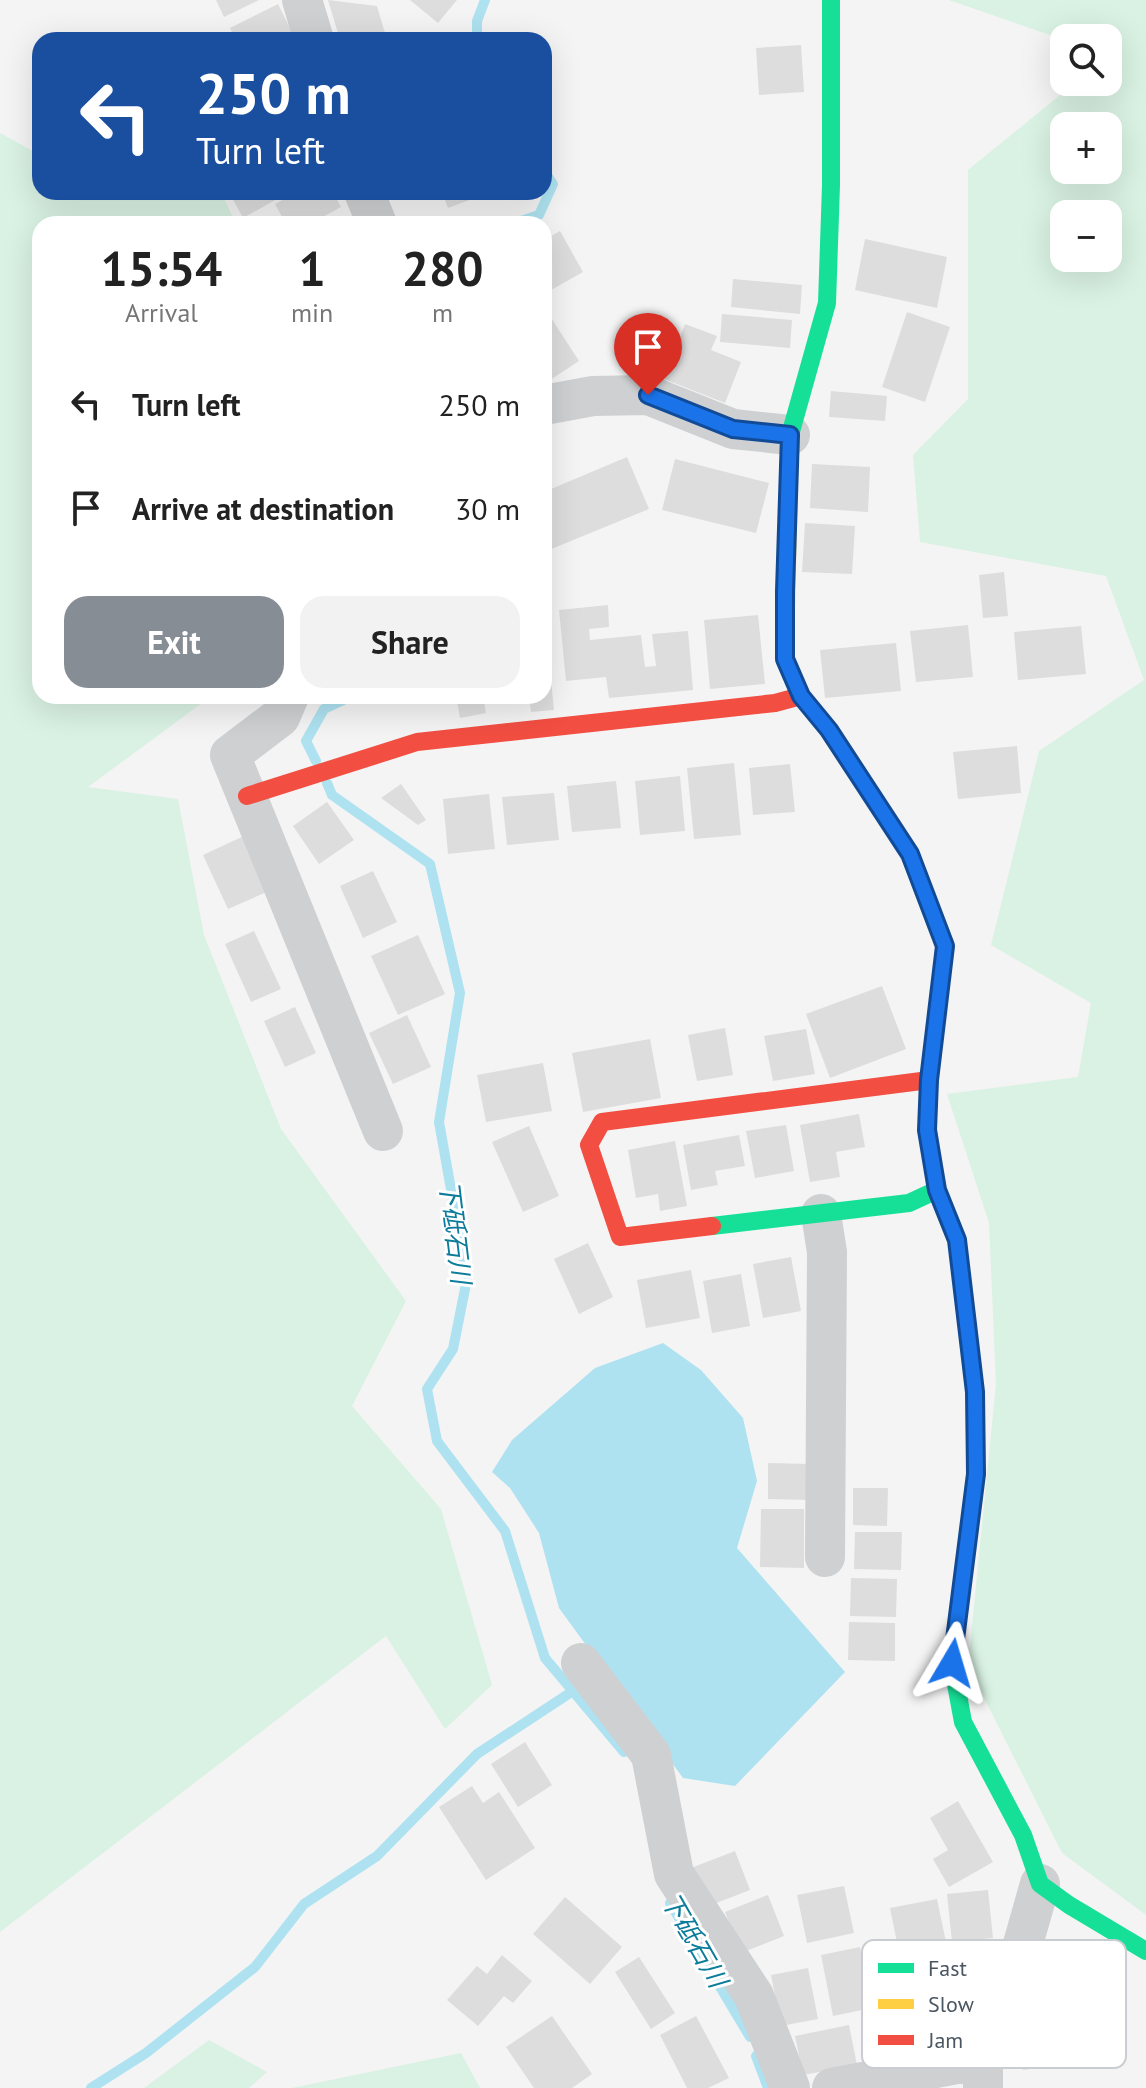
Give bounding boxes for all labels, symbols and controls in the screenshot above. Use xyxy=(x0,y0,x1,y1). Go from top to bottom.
map controls xyxy=(1050,24,1122,272)
button: search xyxy=(1050,24,1122,96)
text: 250 m xyxy=(196,57,351,129)
icon: left xyxy=(64,64,168,168)
button: + xyxy=(1050,112,1122,184)
text: Turn left xyxy=(196,127,325,174)
button: − xyxy=(1050,200,1122,272)
text: 15:54 xyxy=(101,237,222,299)
text: 1 xyxy=(298,237,326,299)
text: 280 xyxy=(402,237,483,299)
text: Arrival xyxy=(125,296,198,329)
text: min xyxy=(291,296,333,329)
text: m xyxy=(432,296,453,329)
pin xyxy=(614,313,682,395)
icon: arrive xyxy=(626,325,670,369)
icon: left xyxy=(64,382,108,426)
text: Turn left xyxy=(132,385,240,424)
text: 250 m xyxy=(439,385,520,424)
icon: arrive xyxy=(64,486,108,530)
text: Arrive at destination xyxy=(132,489,394,528)
text: 30 m xyxy=(455,489,520,528)
button: Exit xyxy=(64,596,284,688)
button: Share xyxy=(300,596,520,688)
water label: 下砥石川 xyxy=(433,1178,479,1289)
position arrow xyxy=(910,1621,994,1705)
water label: 下砥石川 xyxy=(654,1886,736,1996)
legend xyxy=(862,1940,1126,2068)
text: Fast xyxy=(928,1954,968,1982)
text: Slow xyxy=(928,1990,974,2018)
text: Jam xyxy=(927,2026,963,2054)

